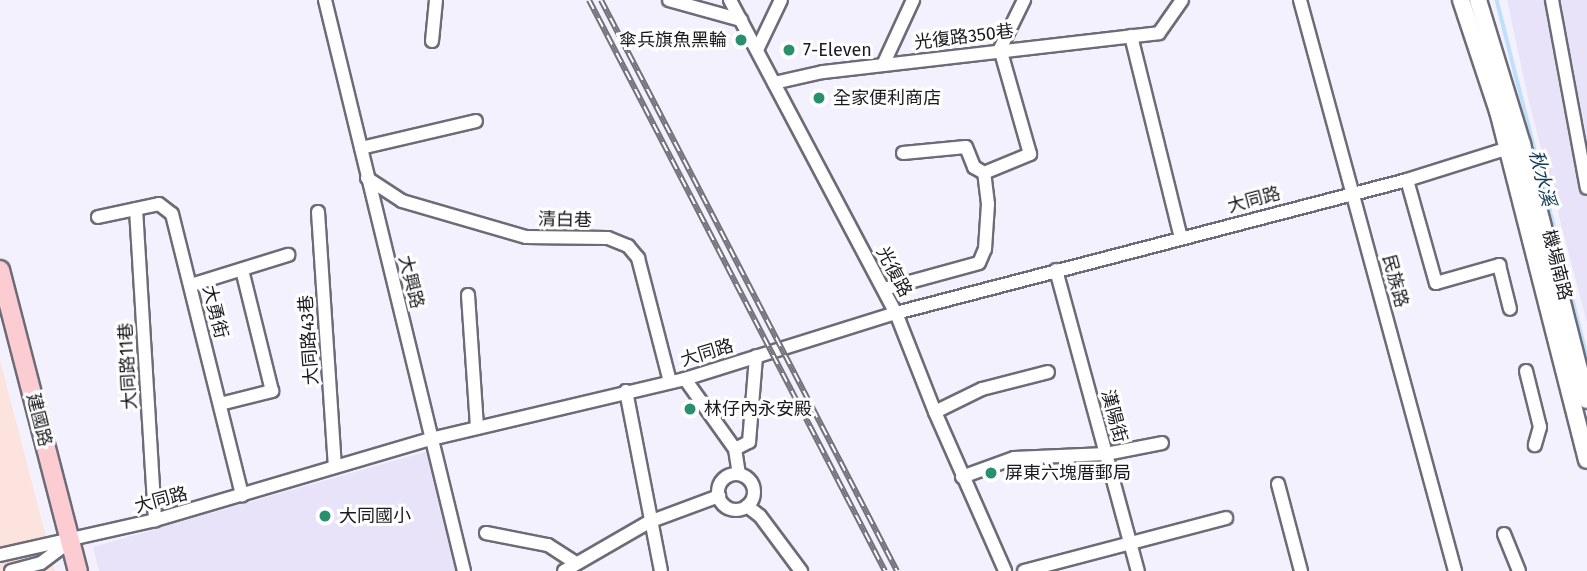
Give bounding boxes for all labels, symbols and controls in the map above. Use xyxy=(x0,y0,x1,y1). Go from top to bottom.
street label: 光復路350巷 xyxy=(913,20,1015,54)
place label: 傘兵旗魚黑輪 xyxy=(619,29,727,51)
marker: 傘兵旗魚黑輪 xyxy=(733,32,749,48)
place label: 7-Eleven xyxy=(803,39,872,61)
marker: 7-Eleven xyxy=(781,42,797,58)
place label: 全家便利商店 xyxy=(833,87,941,109)
marker: 全家便利商店 xyxy=(811,90,827,106)
water label: 秋水溪 xyxy=(1524,148,1560,208)
street label: 大同路 xyxy=(1225,183,1283,217)
street label: 清白巷 xyxy=(538,209,592,231)
street label: 機場南路 xyxy=(1538,227,1576,303)
street label: 光復路 xyxy=(872,243,916,301)
street label: 民族路 xyxy=(1378,252,1412,310)
street label: 大興路 xyxy=(394,253,428,311)
street label: 大勇街 xyxy=(198,283,232,341)
street label: 大同路43巷 xyxy=(295,294,323,386)
street label: 大同路11巷 xyxy=(115,322,141,410)
street label: 大同路 xyxy=(678,335,736,371)
street label: 漢陽街 xyxy=(1097,387,1131,445)
street label: 建國路 xyxy=(22,391,56,449)
place label: 林仔內永安殿 xyxy=(704,398,812,420)
marker: 林仔內永安殿 xyxy=(682,401,698,417)
place label: 屏東六塊厝郵局 xyxy=(1005,462,1131,484)
marker: 屏東六塊厝郵局 xyxy=(983,465,999,481)
street label: 大同路 xyxy=(132,483,190,517)
place label: 大同國小 xyxy=(339,505,411,527)
marker: 大同國小 xyxy=(317,508,333,524)

